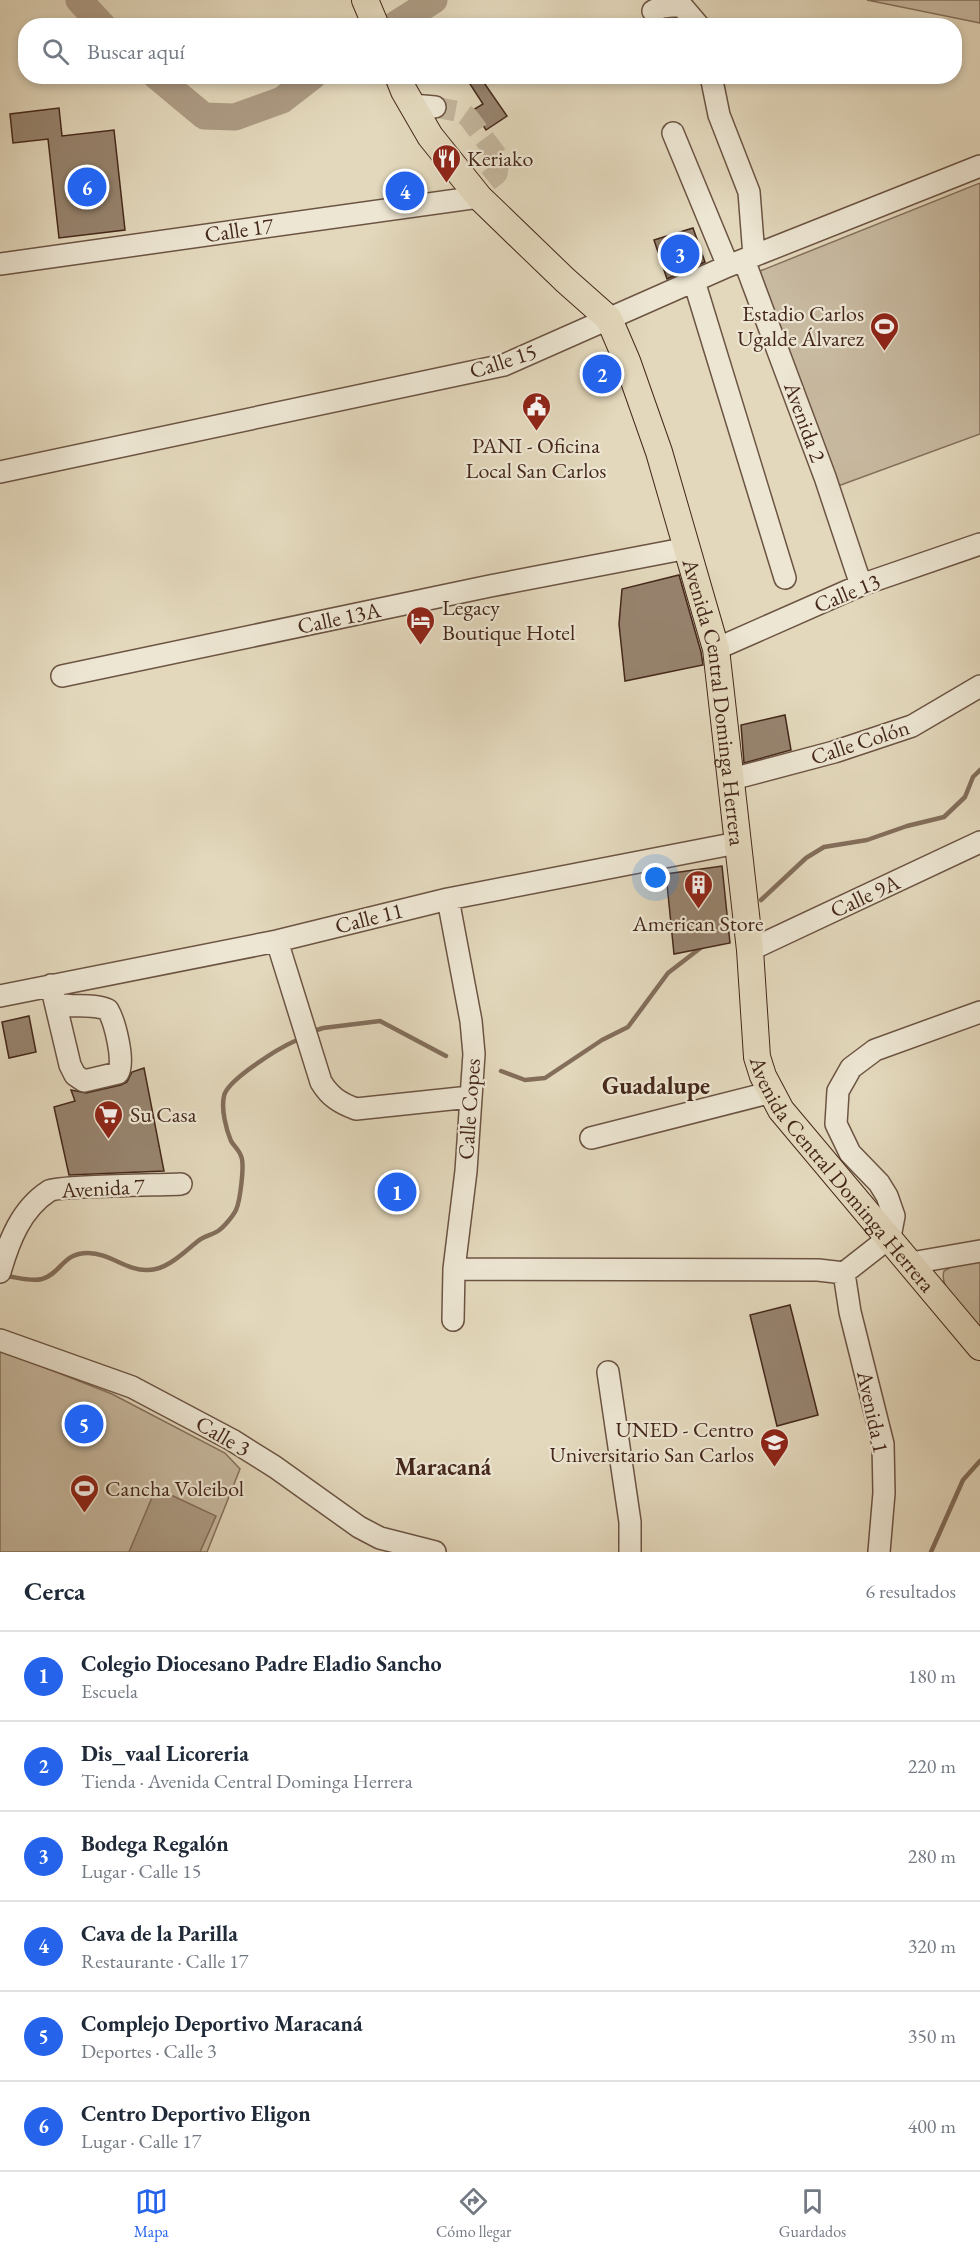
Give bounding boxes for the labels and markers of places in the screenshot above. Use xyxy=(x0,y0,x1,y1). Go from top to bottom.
restaurant icon: Keriako xyxy=(430,142,462,184)
place label: Keriako xyxy=(467,144,533,173)
pin: 6 xyxy=(68,164,106,210)
pin: 4 xyxy=(386,168,424,213)
pin: 3 xyxy=(660,232,700,276)
place label: Estadio Carlos Ugalde Álvarez xyxy=(737,299,865,353)
sports icon: Estadio Carlos Ugalde Álvarez xyxy=(869,310,901,352)
pin: 2 xyxy=(582,352,622,397)
public building icon: PANI - Oficina Local San Carlos xyxy=(520,390,552,432)
place label: PANI - Oficina Local San Carlos xyxy=(466,431,606,485)
place label: Legacy Boutique Hotel xyxy=(442,593,575,647)
hotel icon: Legacy Boutique Hotel xyxy=(405,604,437,646)
building icon: American Store xyxy=(682,868,714,910)
place label: American Store xyxy=(631,909,764,938)
supermarket icon: Su Casa xyxy=(93,1098,125,1140)
place label: Su Casa xyxy=(130,1100,197,1129)
pin: 1 xyxy=(378,1170,416,1214)
pin: 5 xyxy=(64,1402,104,1446)
place label: UNED - Centro Universitario San Carlos xyxy=(549,1415,754,1469)
school or university icon: UNED - Centro Universitario San Carlos xyxy=(759,1426,791,1468)
sports icon: Cancha Voleibol xyxy=(68,1472,100,1514)
place label: Cancha Voleibol xyxy=(105,1474,244,1503)

